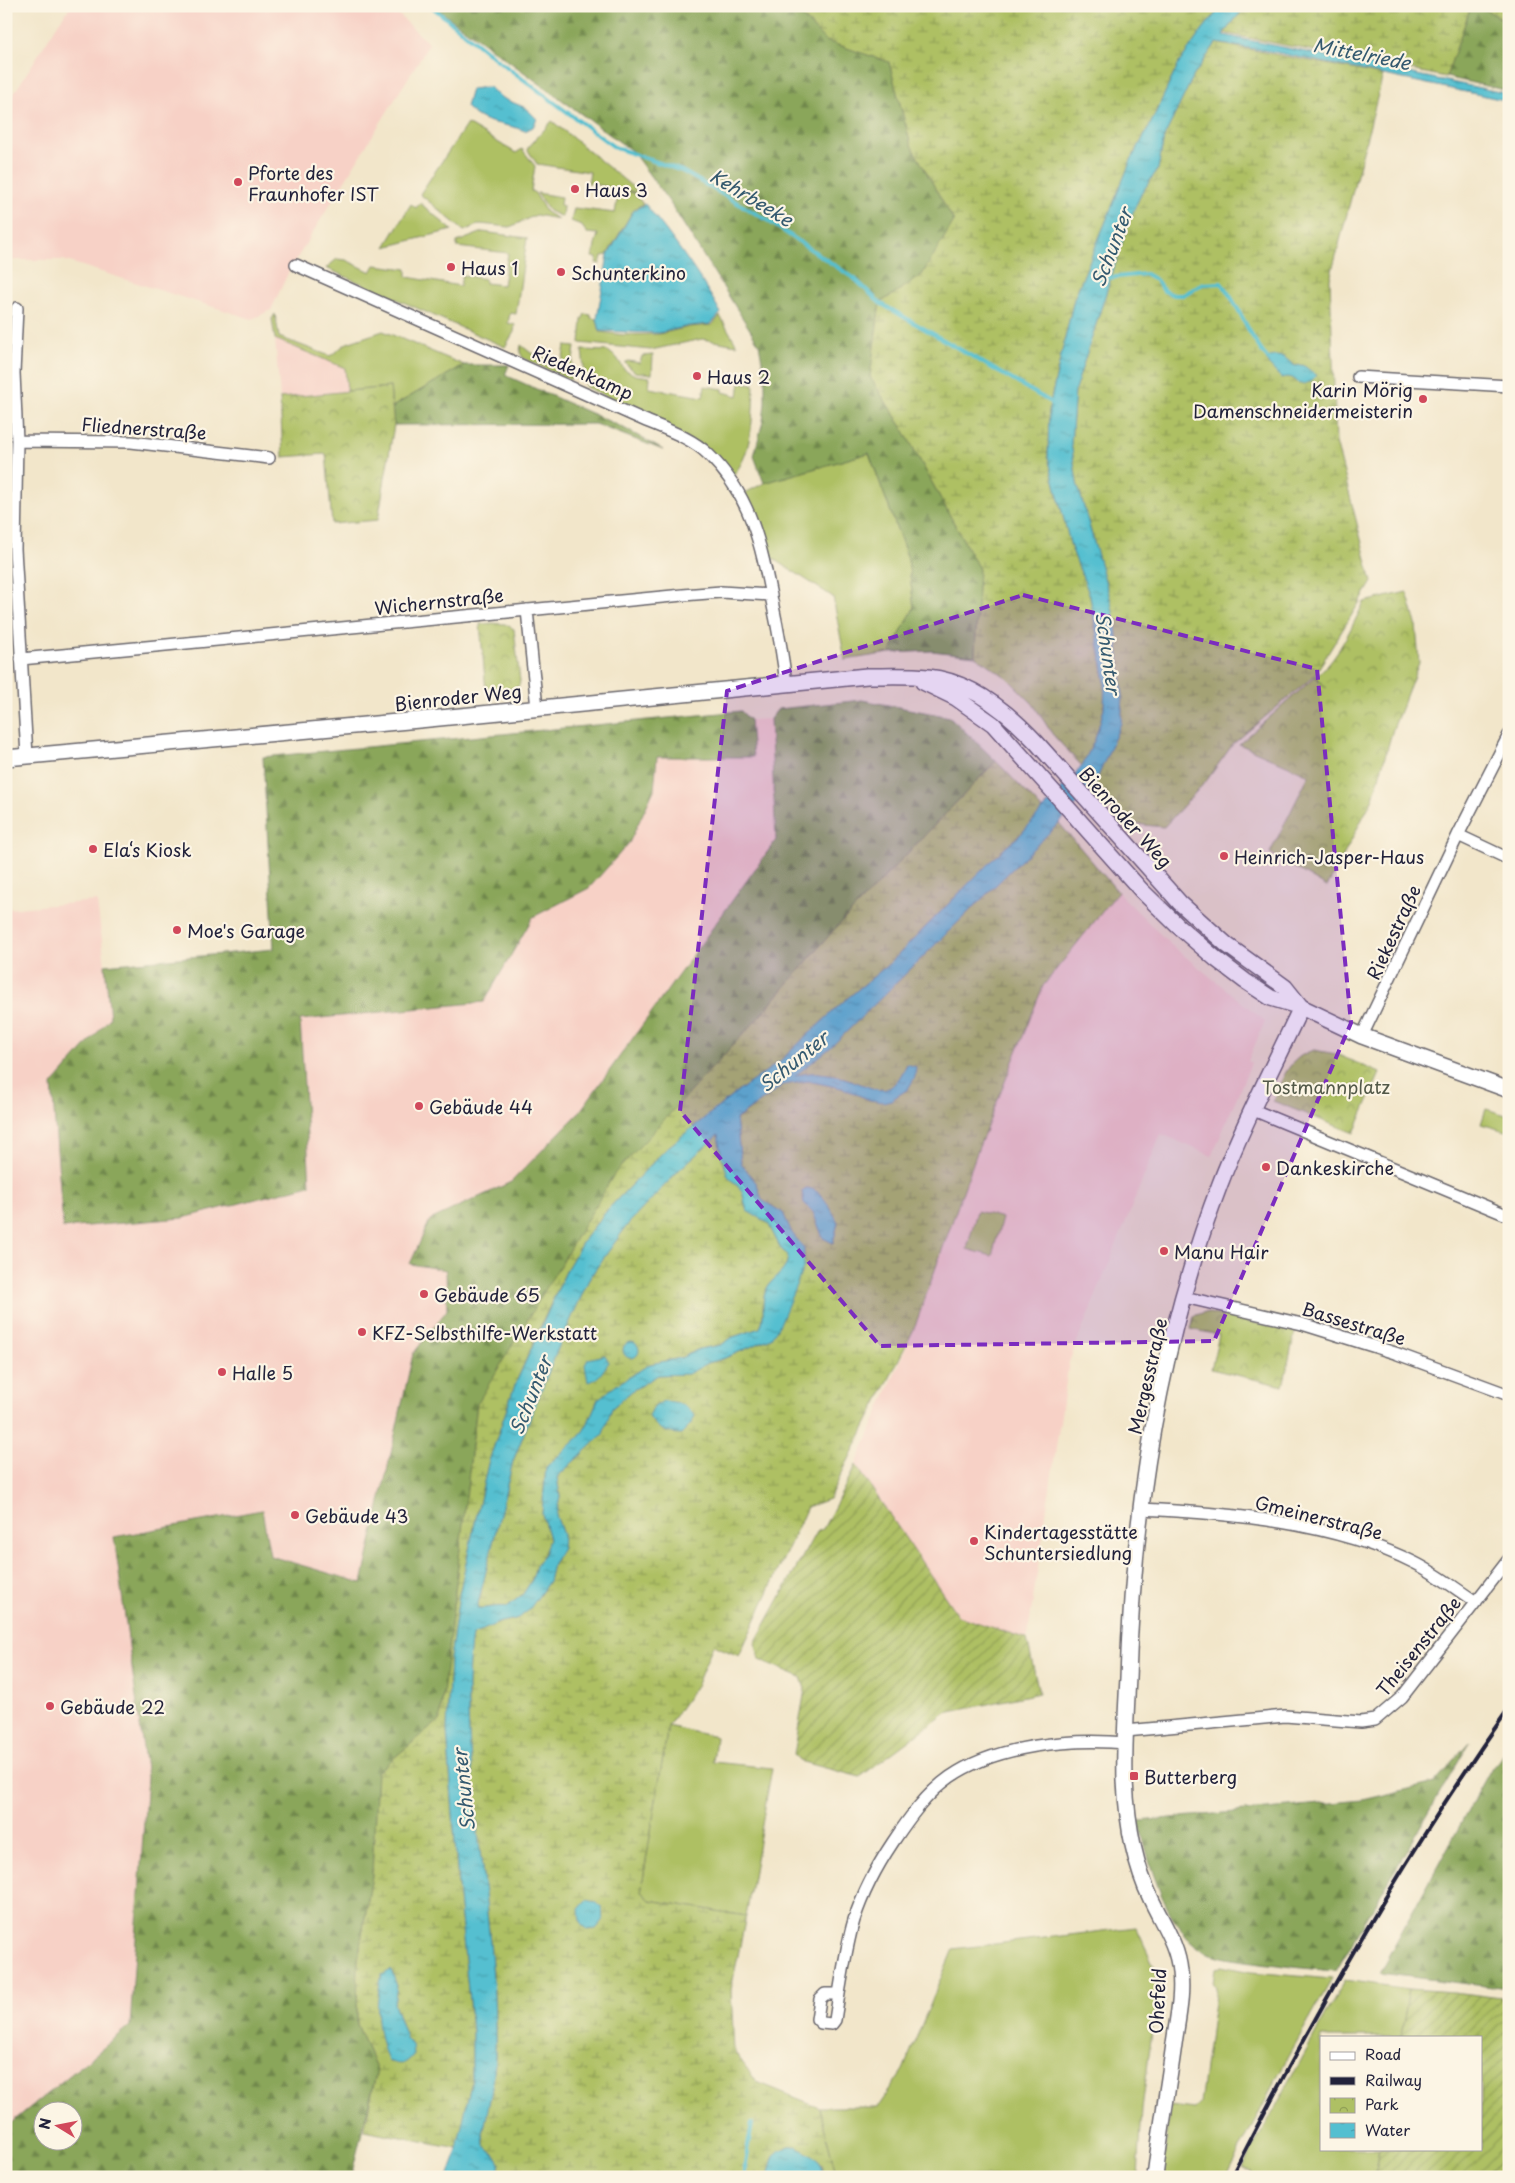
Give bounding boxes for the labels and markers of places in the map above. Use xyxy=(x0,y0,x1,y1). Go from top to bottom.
place label: Pforte des Fraunhofer IST xyxy=(248,159,379,207)
marker: Pforte des Fraunhofer IST xyxy=(232,176,244,188)
place label: Haus 3 xyxy=(585,176,648,203)
marker: Haus 3 xyxy=(569,183,581,195)
place label: Haus 1 xyxy=(461,254,518,281)
place label: Schunterkino xyxy=(571,259,686,286)
marker: Haus 1 xyxy=(445,261,457,273)
marker: Schunterkino xyxy=(555,266,567,278)
place label: Haus 2 xyxy=(707,363,770,390)
marker: Haus 2 xyxy=(691,370,703,382)
place label: Karin Mörig Damenschneidermeisterin xyxy=(1193,376,1413,424)
marker: Karin Mörig Damenschneidermeisterin xyxy=(1417,393,1429,405)
place label: Ela‘s Kiosk xyxy=(103,836,192,863)
marker: Ela‘s Kiosk xyxy=(87,843,99,855)
place label: Heinrich-Jasper-Haus xyxy=(1234,843,1424,870)
marker: Heinrich-Jasper-Haus xyxy=(1218,850,1230,862)
place label: Moe's Garage xyxy=(187,917,305,944)
marker: Moe's Garage xyxy=(171,924,183,936)
place label: Gebäude 44 xyxy=(429,1093,533,1120)
marker: Gebäude 44 xyxy=(413,1100,425,1112)
place label: Dankeskirche xyxy=(1276,1154,1394,1181)
marker: Dankeskirche xyxy=(1260,1161,1272,1173)
place label: Manu Hair xyxy=(1174,1238,1269,1265)
marker: Manu Hair xyxy=(1158,1245,1170,1257)
place label: Gebäude 65 xyxy=(434,1281,540,1308)
marker: Gebäude 65 xyxy=(418,1288,430,1300)
place label: KFZ-Selbsthilfe-Werkstatt xyxy=(372,1319,597,1346)
marker: KFZ-Selbsthilfe-Werkstatt xyxy=(356,1326,368,1338)
place label: Halle 5 xyxy=(232,1359,293,1386)
marker: Halle 5 xyxy=(216,1366,228,1378)
place label: Gebäude 43 xyxy=(305,1502,408,1529)
marker: Gebäude 43 xyxy=(289,1509,301,1521)
place label: Kindertagesstätte Schuntersiedlung xyxy=(984,1518,1138,1566)
marker: Kindertagesstätte Schuntersiedlung xyxy=(968,1535,980,1547)
place label: Gebäude 22 xyxy=(60,1693,165,1720)
marker: Gebäude 22 xyxy=(44,1700,56,1712)
place label: Butterberg xyxy=(1144,1763,1237,1790)
marker: Butterberg xyxy=(1128,1770,1140,1782)

